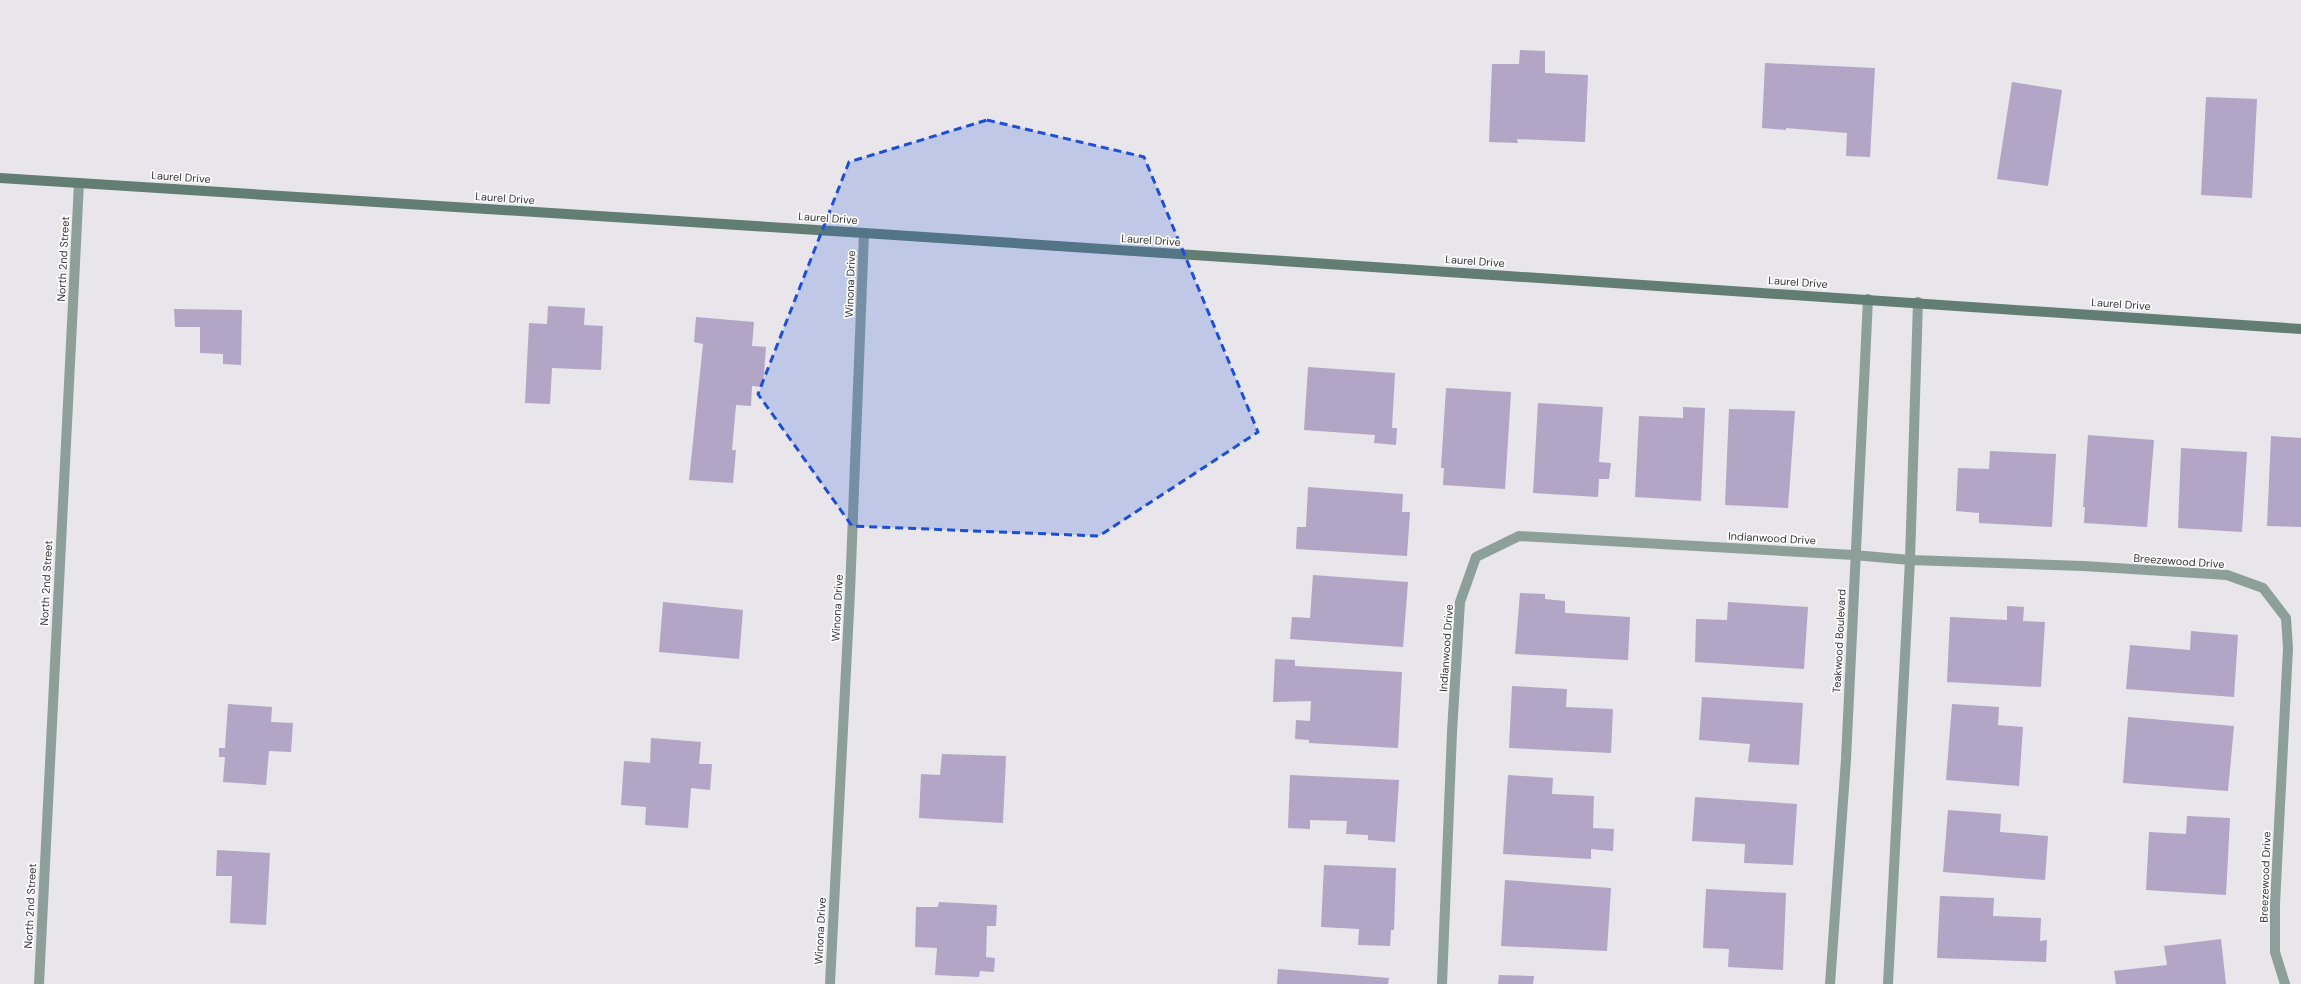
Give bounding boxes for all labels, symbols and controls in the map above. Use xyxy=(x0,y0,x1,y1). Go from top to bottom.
street label: Laurel Drive xyxy=(151,168,211,186)
street label: Laurel Drive xyxy=(475,189,535,207)
street label: Laurel Drive xyxy=(798,209,858,227)
street label: North 2nd Street xyxy=(54,216,72,302)
street label: Laurel Drive xyxy=(1121,231,1181,249)
street label: Winona Drive xyxy=(842,250,858,318)
street label: Laurel Drive xyxy=(1445,252,1505,270)
street label: Laurel Drive xyxy=(1768,273,1828,291)
street label: Laurel Drive xyxy=(2091,295,2151,313)
street label: Indianwood Drive xyxy=(1728,529,1816,547)
street label: North 2nd Street xyxy=(37,540,55,626)
street label: Breezewood Drive xyxy=(2133,551,2225,571)
street label: Winona Drive xyxy=(828,574,846,642)
street label: Teakwood Boulevard xyxy=(1829,588,1849,693)
street label: Indianwood Drive xyxy=(1436,604,1456,692)
street label: Breezewood Drive xyxy=(2256,831,2274,923)
street label: North 2nd Street xyxy=(21,863,39,949)
street label: Winona Drive xyxy=(811,897,829,965)

